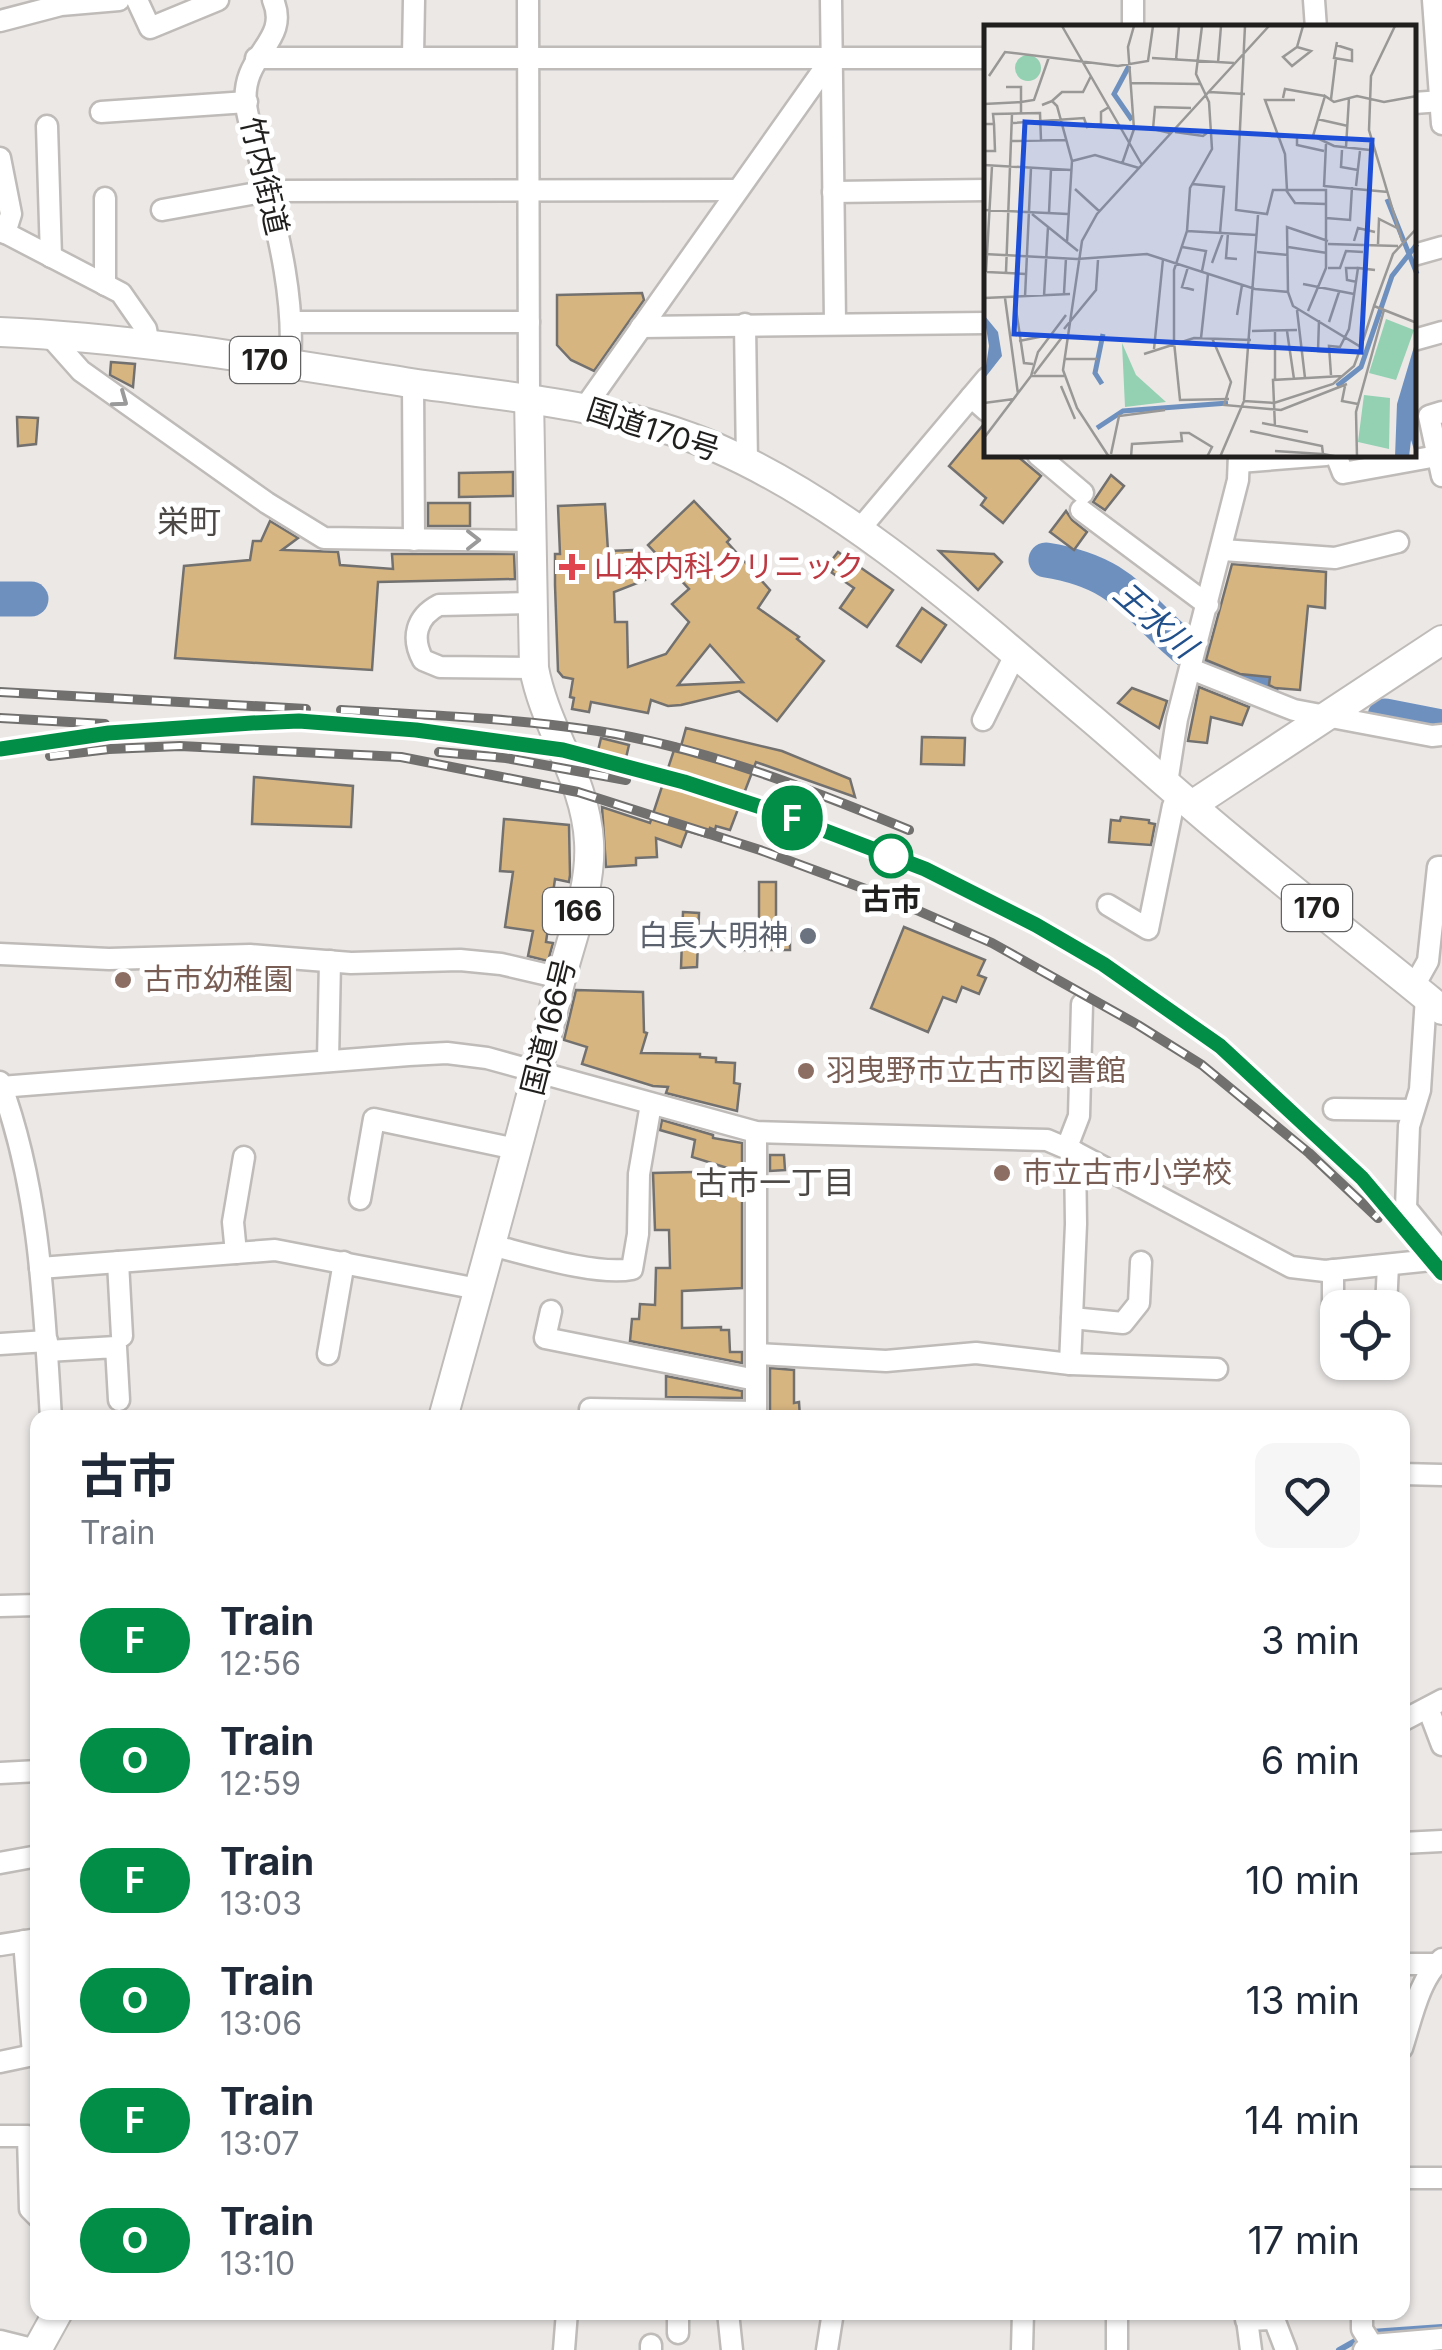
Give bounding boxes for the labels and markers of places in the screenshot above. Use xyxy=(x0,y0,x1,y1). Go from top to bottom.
place label: 山本内科クリニック xyxy=(594,548,864,584)
marker: 山本内科クリニック xyxy=(559,554,585,580)
marker: 古市 xyxy=(870,835,912,877)
place label: 古市 xyxy=(861,881,921,917)
place label: 白長大明神 xyxy=(638,917,788,953)
marker: 白長大明神 xyxy=(797,925,819,947)
place label: 古市幼稚園 xyxy=(143,961,293,997)
marker: 古市幼稚園 xyxy=(112,969,134,991)
place label: 羽曳野市立古市図書館 xyxy=(826,1052,1126,1088)
marker: 羽曳野市立古市図書館 xyxy=(795,1060,817,1082)
place label: 市立古市小学校 xyxy=(1022,1154,1232,1190)
marker: 市立古市小学校 xyxy=(991,1162,1013,1184)

